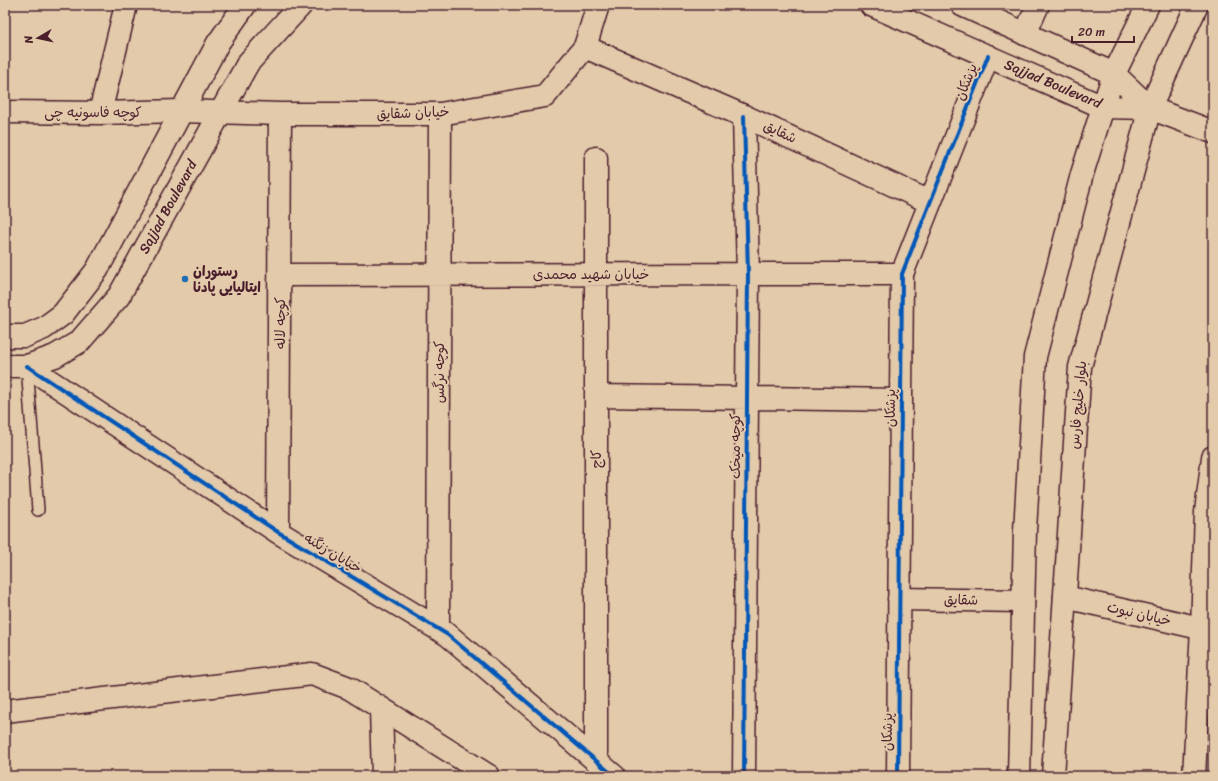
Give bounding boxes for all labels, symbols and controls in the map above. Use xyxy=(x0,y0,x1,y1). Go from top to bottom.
north arrow xyxy=(18,18,58,58)
scale bar xyxy=(1072,18,1134,44)
text: 20 m xyxy=(1078,21,1105,43)
text: N xyxy=(19,34,39,46)
street label: Sajjad Boulevard xyxy=(1000,52,1107,116)
street label: پزشکان xyxy=(947,59,985,105)
street label: خیابان شقایق xyxy=(376,99,450,127)
street label: کوچه فاسونیه چی xyxy=(44,100,142,125)
street label: شقایق xyxy=(759,113,801,151)
street label: Sajjad Boulevard xyxy=(132,154,205,259)
place label: رستوران ایتالیایی پادنا xyxy=(193,259,261,300)
street label: خیابان شهید محمدی xyxy=(533,262,649,287)
marker: رستوران ایتالیایی پادنا xyxy=(180,274,190,284)
street label: کوچه لاله xyxy=(268,297,293,349)
street label: کوچه نرگس xyxy=(427,341,452,403)
street label: بلوار خلیج فارس xyxy=(1062,360,1094,450)
street label: پزشکان xyxy=(878,389,903,427)
street label: کوچه میخک xyxy=(723,413,748,479)
street label: کاج xyxy=(584,450,609,468)
street label: خیابان زنگنه xyxy=(299,526,367,580)
street label: شقایق xyxy=(944,587,978,613)
street label: خیابان نبوت xyxy=(1104,594,1174,634)
street label: پزشکان xyxy=(875,713,900,751)

